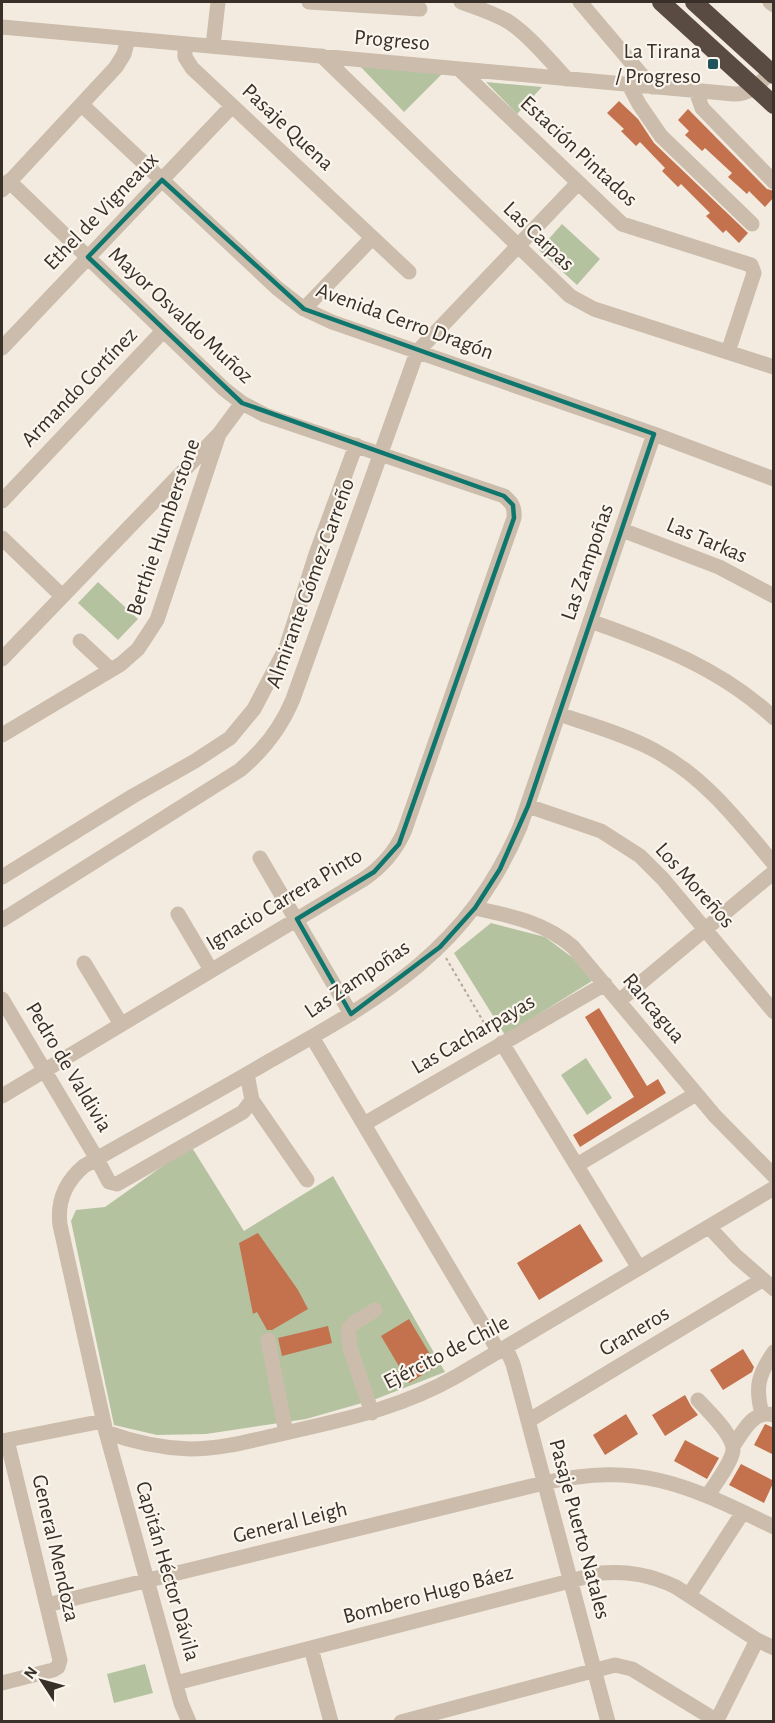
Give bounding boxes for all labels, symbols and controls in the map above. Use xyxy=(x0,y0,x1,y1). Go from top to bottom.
street label: Progreso xyxy=(353,26,431,54)
place label: La Tirana / Progreso xyxy=(615,40,701,87)
marker: La Tirana / Progreso xyxy=(706,57,720,71)
street label: Pasaje Quena xyxy=(238,79,338,175)
street label: Estación Pintados xyxy=(516,92,642,210)
street label: Ethel de Vigneaux xyxy=(40,148,163,274)
street label: Las Carpas xyxy=(499,197,579,275)
street label: Mayor Osvaldo Muñoz xyxy=(104,243,258,387)
street label: Avenida Cerro Dragón xyxy=(313,279,497,363)
street label: Armando Cortínez xyxy=(17,323,141,451)
street label: Berthie Humberstone xyxy=(122,436,204,618)
street label: Almirante Gómez Carreño xyxy=(262,475,358,691)
street label: Las Zampoñas xyxy=(557,501,617,623)
street label: Las Tarkas xyxy=(663,513,751,567)
street label: Los Moreños xyxy=(651,838,739,932)
street label: Ignacio Carrera Pinto xyxy=(202,844,366,954)
street label: Las Zampoñas xyxy=(300,936,414,1022)
street label: Rancagua xyxy=(619,969,689,1047)
street label: Las Cacharpayas xyxy=(408,990,538,1078)
street label: Pedro de Valdivia xyxy=(22,998,116,1136)
street label: Graneros xyxy=(595,1302,673,1360)
street label: Ejército de Chile xyxy=(380,1311,512,1393)
street label: Pasaje Puerto Natales xyxy=(545,1437,615,1621)
street label: General Mendoza xyxy=(28,1472,84,1624)
street label: Capitán Héctor Dávila xyxy=(132,1479,204,1663)
street label: General Leigh xyxy=(231,1497,349,1547)
street label: Bombero Hugo Báez xyxy=(341,1561,515,1627)
north arrow xyxy=(12,1651,72,1711)
text: N xyxy=(21,1664,40,1682)

